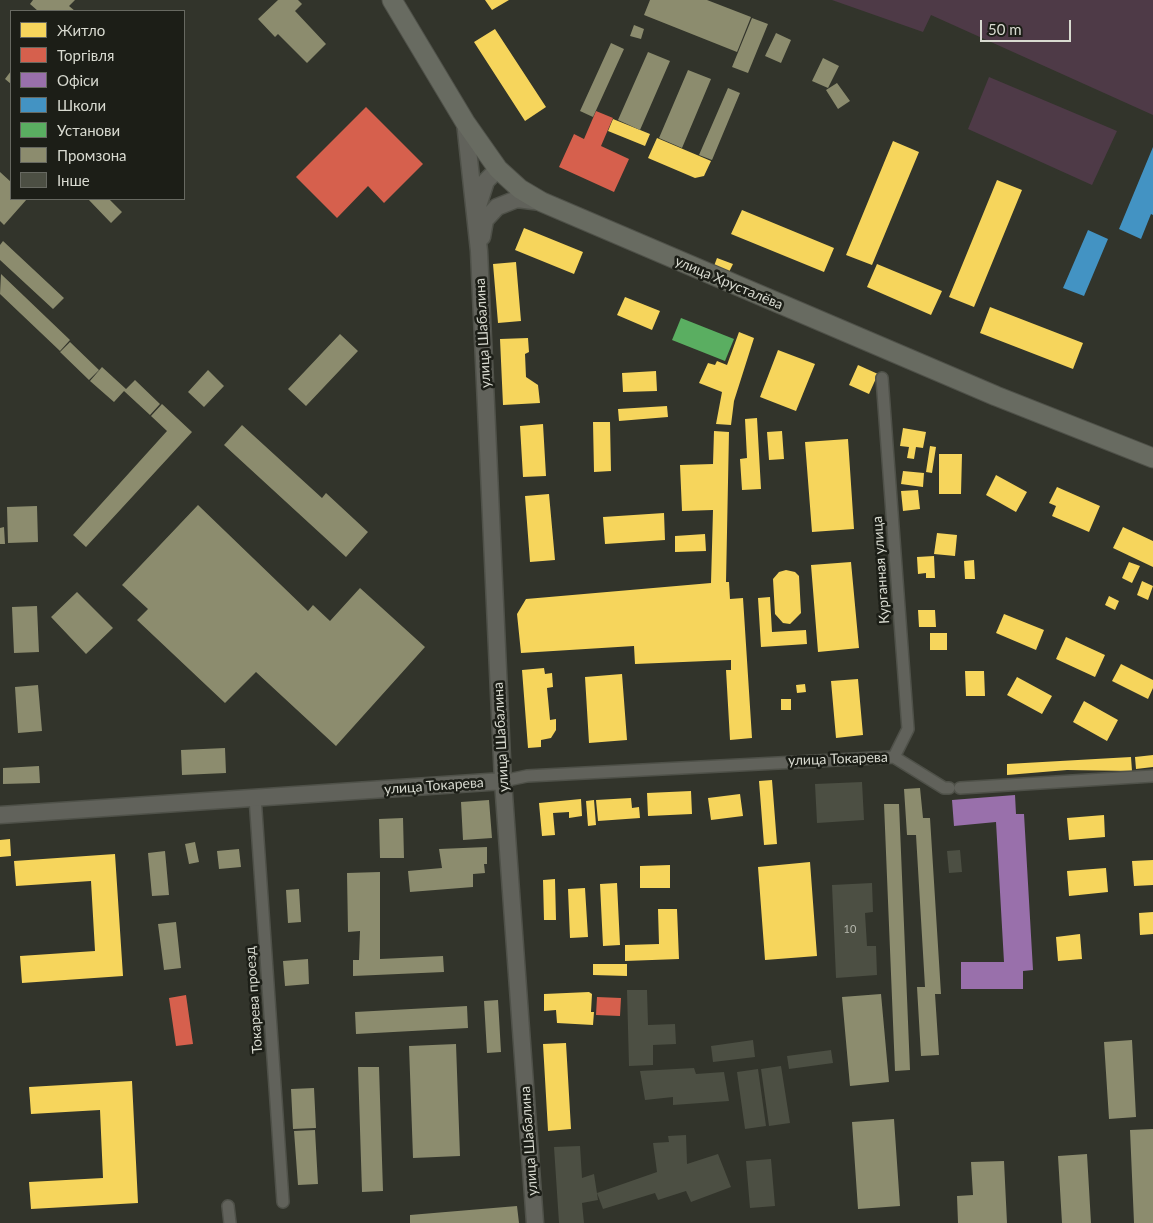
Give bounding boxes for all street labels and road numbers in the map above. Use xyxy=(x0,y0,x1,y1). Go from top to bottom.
street label: улица Хрусталёва xyxy=(673,253,785,313)
street label: улица Шабалина xyxy=(472,278,494,388)
street label: Курганная улица xyxy=(869,516,893,624)
street label: улица Шабалина xyxy=(490,682,512,792)
street label: улица Токарева xyxy=(788,749,888,769)
street label: улица Токарева xyxy=(384,774,484,798)
street label: Токарева проезд xyxy=(242,946,266,1054)
street label: улица Шабалина xyxy=(517,1086,541,1196)

